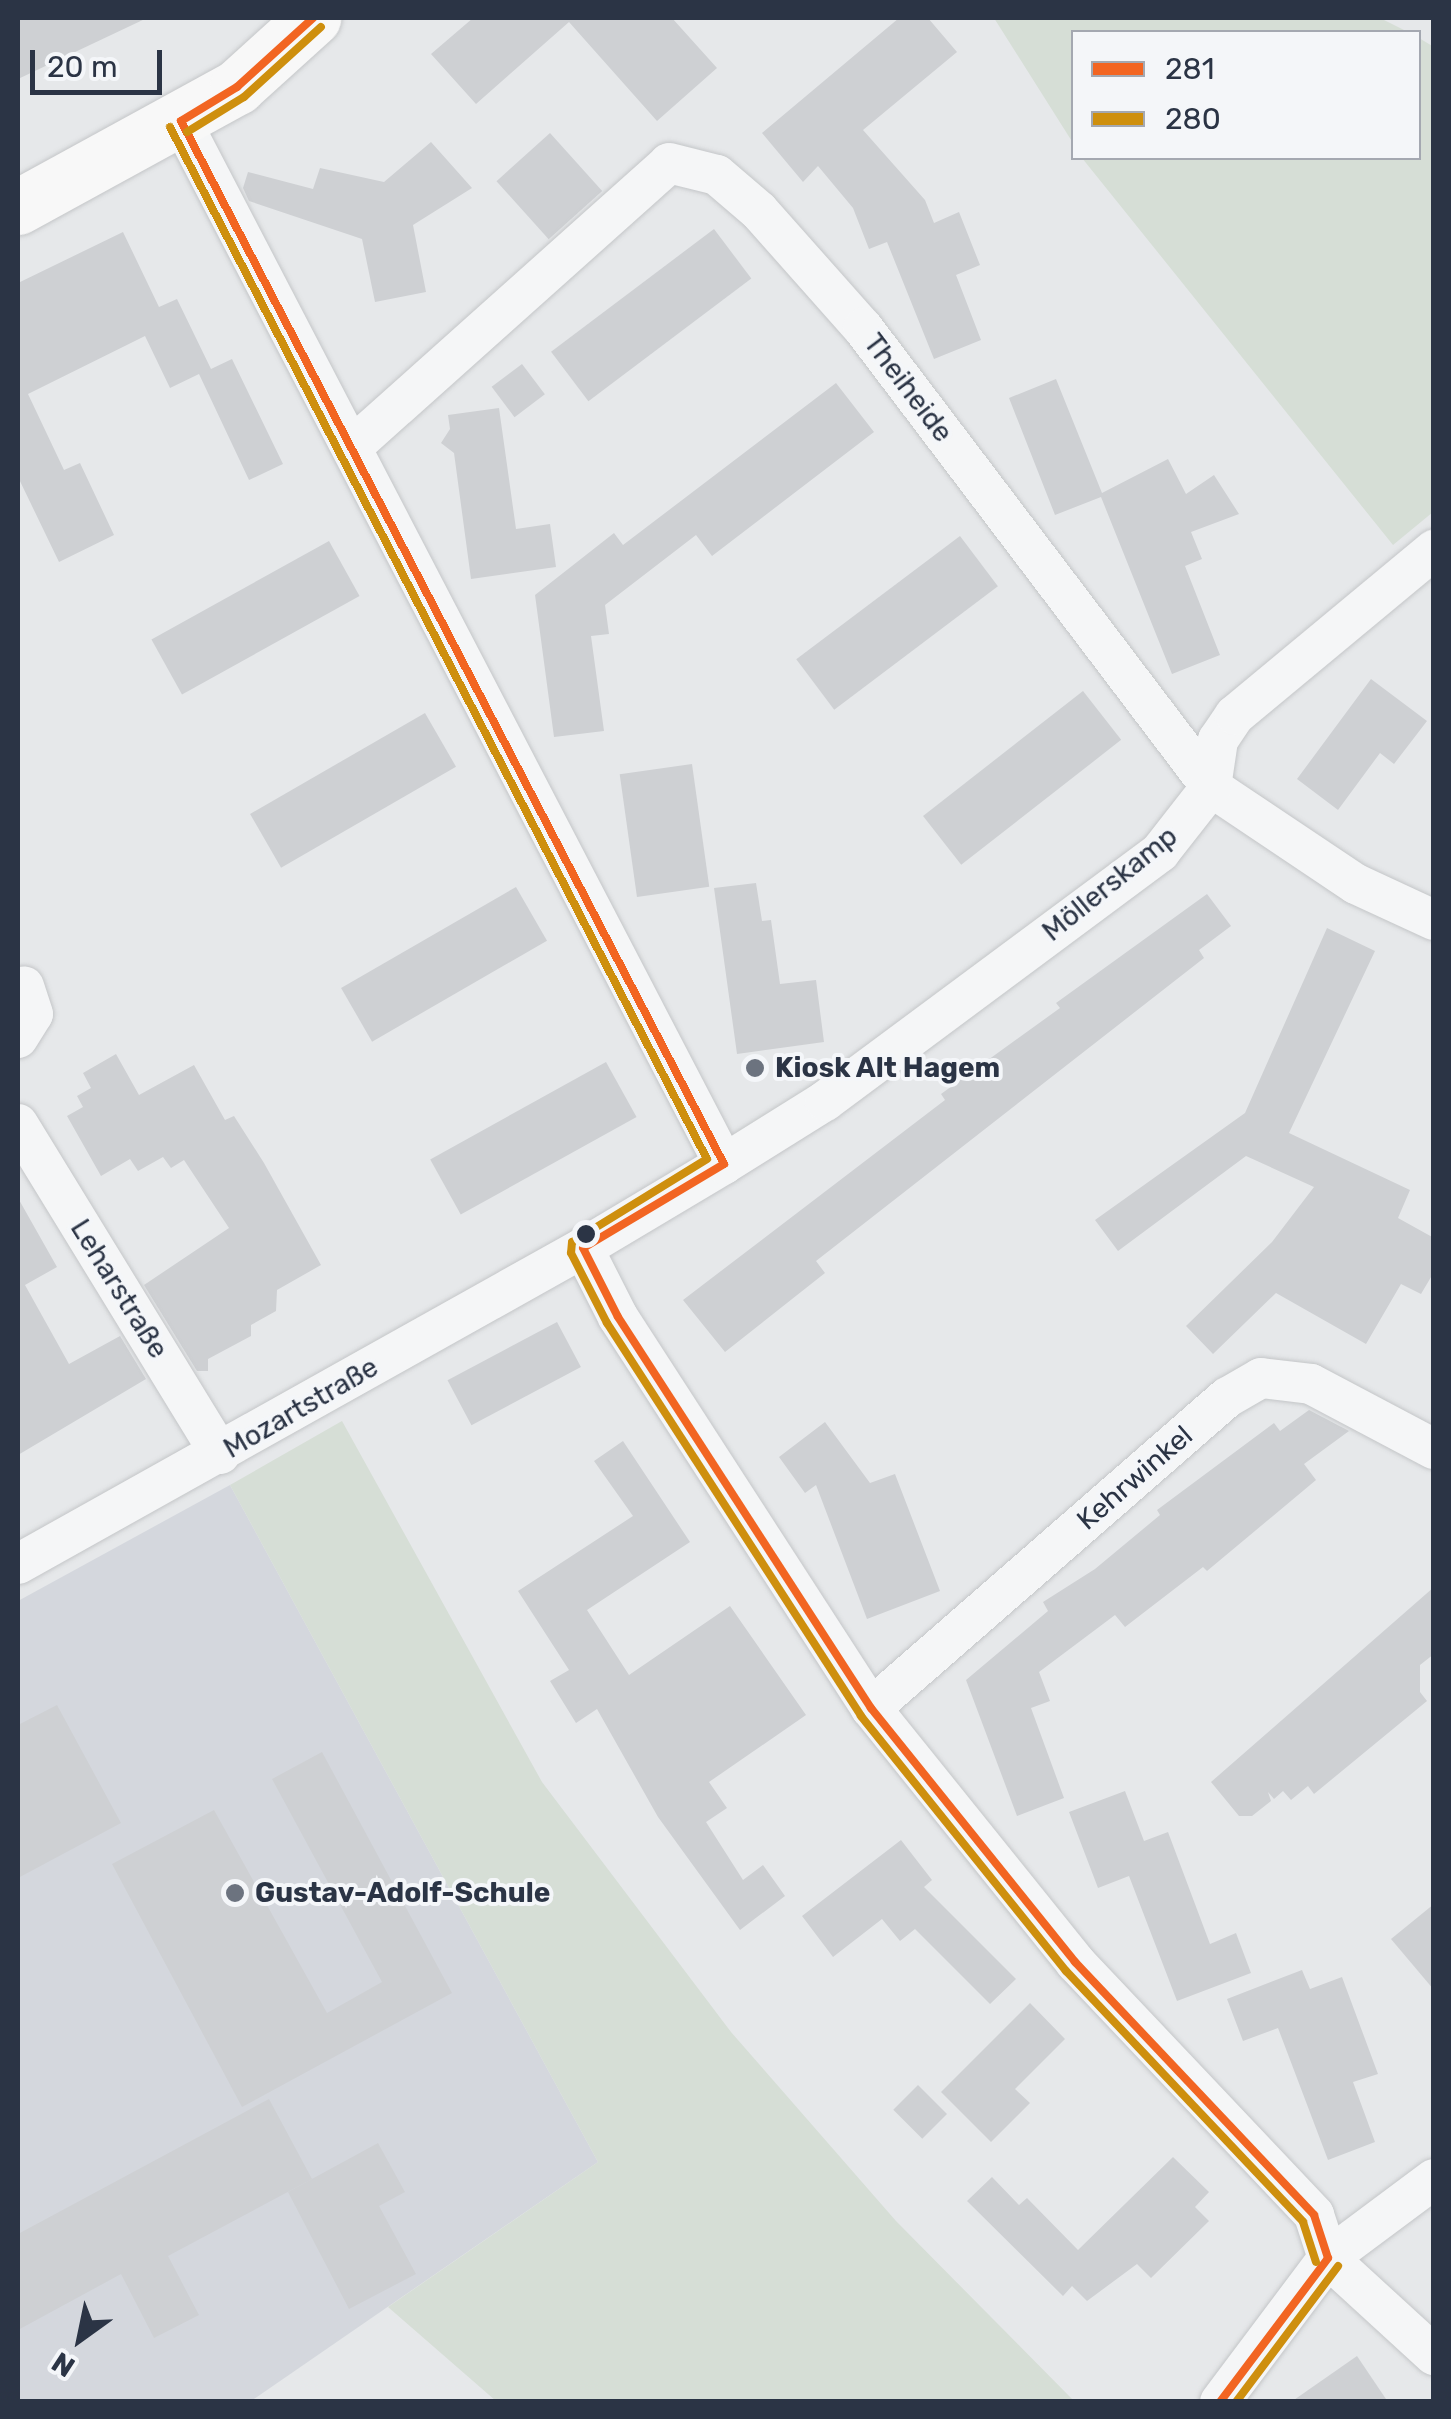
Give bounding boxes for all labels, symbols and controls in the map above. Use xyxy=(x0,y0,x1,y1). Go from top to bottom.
scale bar xyxy=(35,30,168,92)
legend xyxy=(1071,30,1421,160)
text: 20 m xyxy=(47,49,118,85)
text: 281 xyxy=(1165,51,1215,87)
text: 280 xyxy=(1165,101,1221,137)
street label: Theiheide xyxy=(856,327,960,449)
street label: Möllerskamp xyxy=(1036,819,1184,949)
place label: Kiosk Alt Hagem xyxy=(775,1051,1001,1085)
marker: Kiosk Alt Hagem xyxy=(744,1057,766,1079)
street label: Leharstraße xyxy=(63,1213,175,1365)
unlabelled marker xyxy=(576,1224,596,1244)
street label: Mozartstraße xyxy=(218,1350,384,1466)
street label: Kehrwinkel xyxy=(1070,1419,1200,1537)
place label: Gustav-Adolf-Schule xyxy=(255,1876,550,1910)
marker: Gustav-Adolf-Schule xyxy=(224,1882,246,1904)
north arrow xyxy=(30,2289,130,2389)
text: N xyxy=(46,2345,81,2384)

